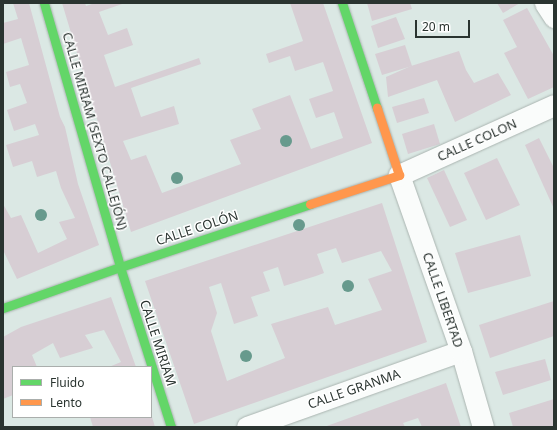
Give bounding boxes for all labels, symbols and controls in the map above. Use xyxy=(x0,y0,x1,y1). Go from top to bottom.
scale bar xyxy=(417,12,472,38)
text: 20 m xyxy=(422,18,450,35)
street label: CALLE MIRIAM (SEXTO CALLEJÓN) xyxy=(59,30,131,232)
street label: CALLE COLON xyxy=(435,115,519,165)
street label: CALLE COLÓN xyxy=(154,207,240,249)
street label: CALLE LIBERTAD xyxy=(419,250,467,350)
street label: CALLE MIRIAM xyxy=(137,298,179,388)
legend xyxy=(12,366,152,418)
street label: CALLE GRANMA xyxy=(306,366,402,412)
text: Fluido xyxy=(50,374,84,391)
text: Lento xyxy=(50,394,82,411)

